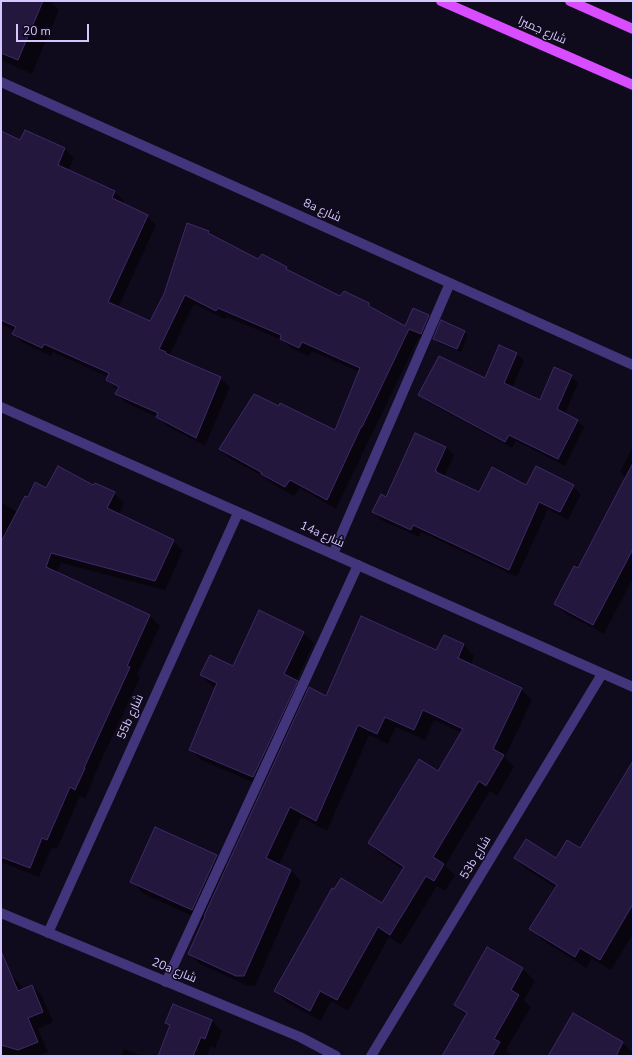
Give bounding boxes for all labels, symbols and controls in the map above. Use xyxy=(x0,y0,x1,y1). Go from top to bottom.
street label: شارع جميرا xyxy=(516,14,568,48)
scale bar xyxy=(18,16,91,42)
text: 20 m xyxy=(23,23,51,39)
street label: 8a شارع xyxy=(301,196,343,226)
street label: 14a شارع xyxy=(298,519,346,551)
street label: 55b شارع xyxy=(115,692,147,742)
street label: 53b شارع xyxy=(458,834,494,882)
street label: 20a شارع xyxy=(149,956,199,986)

